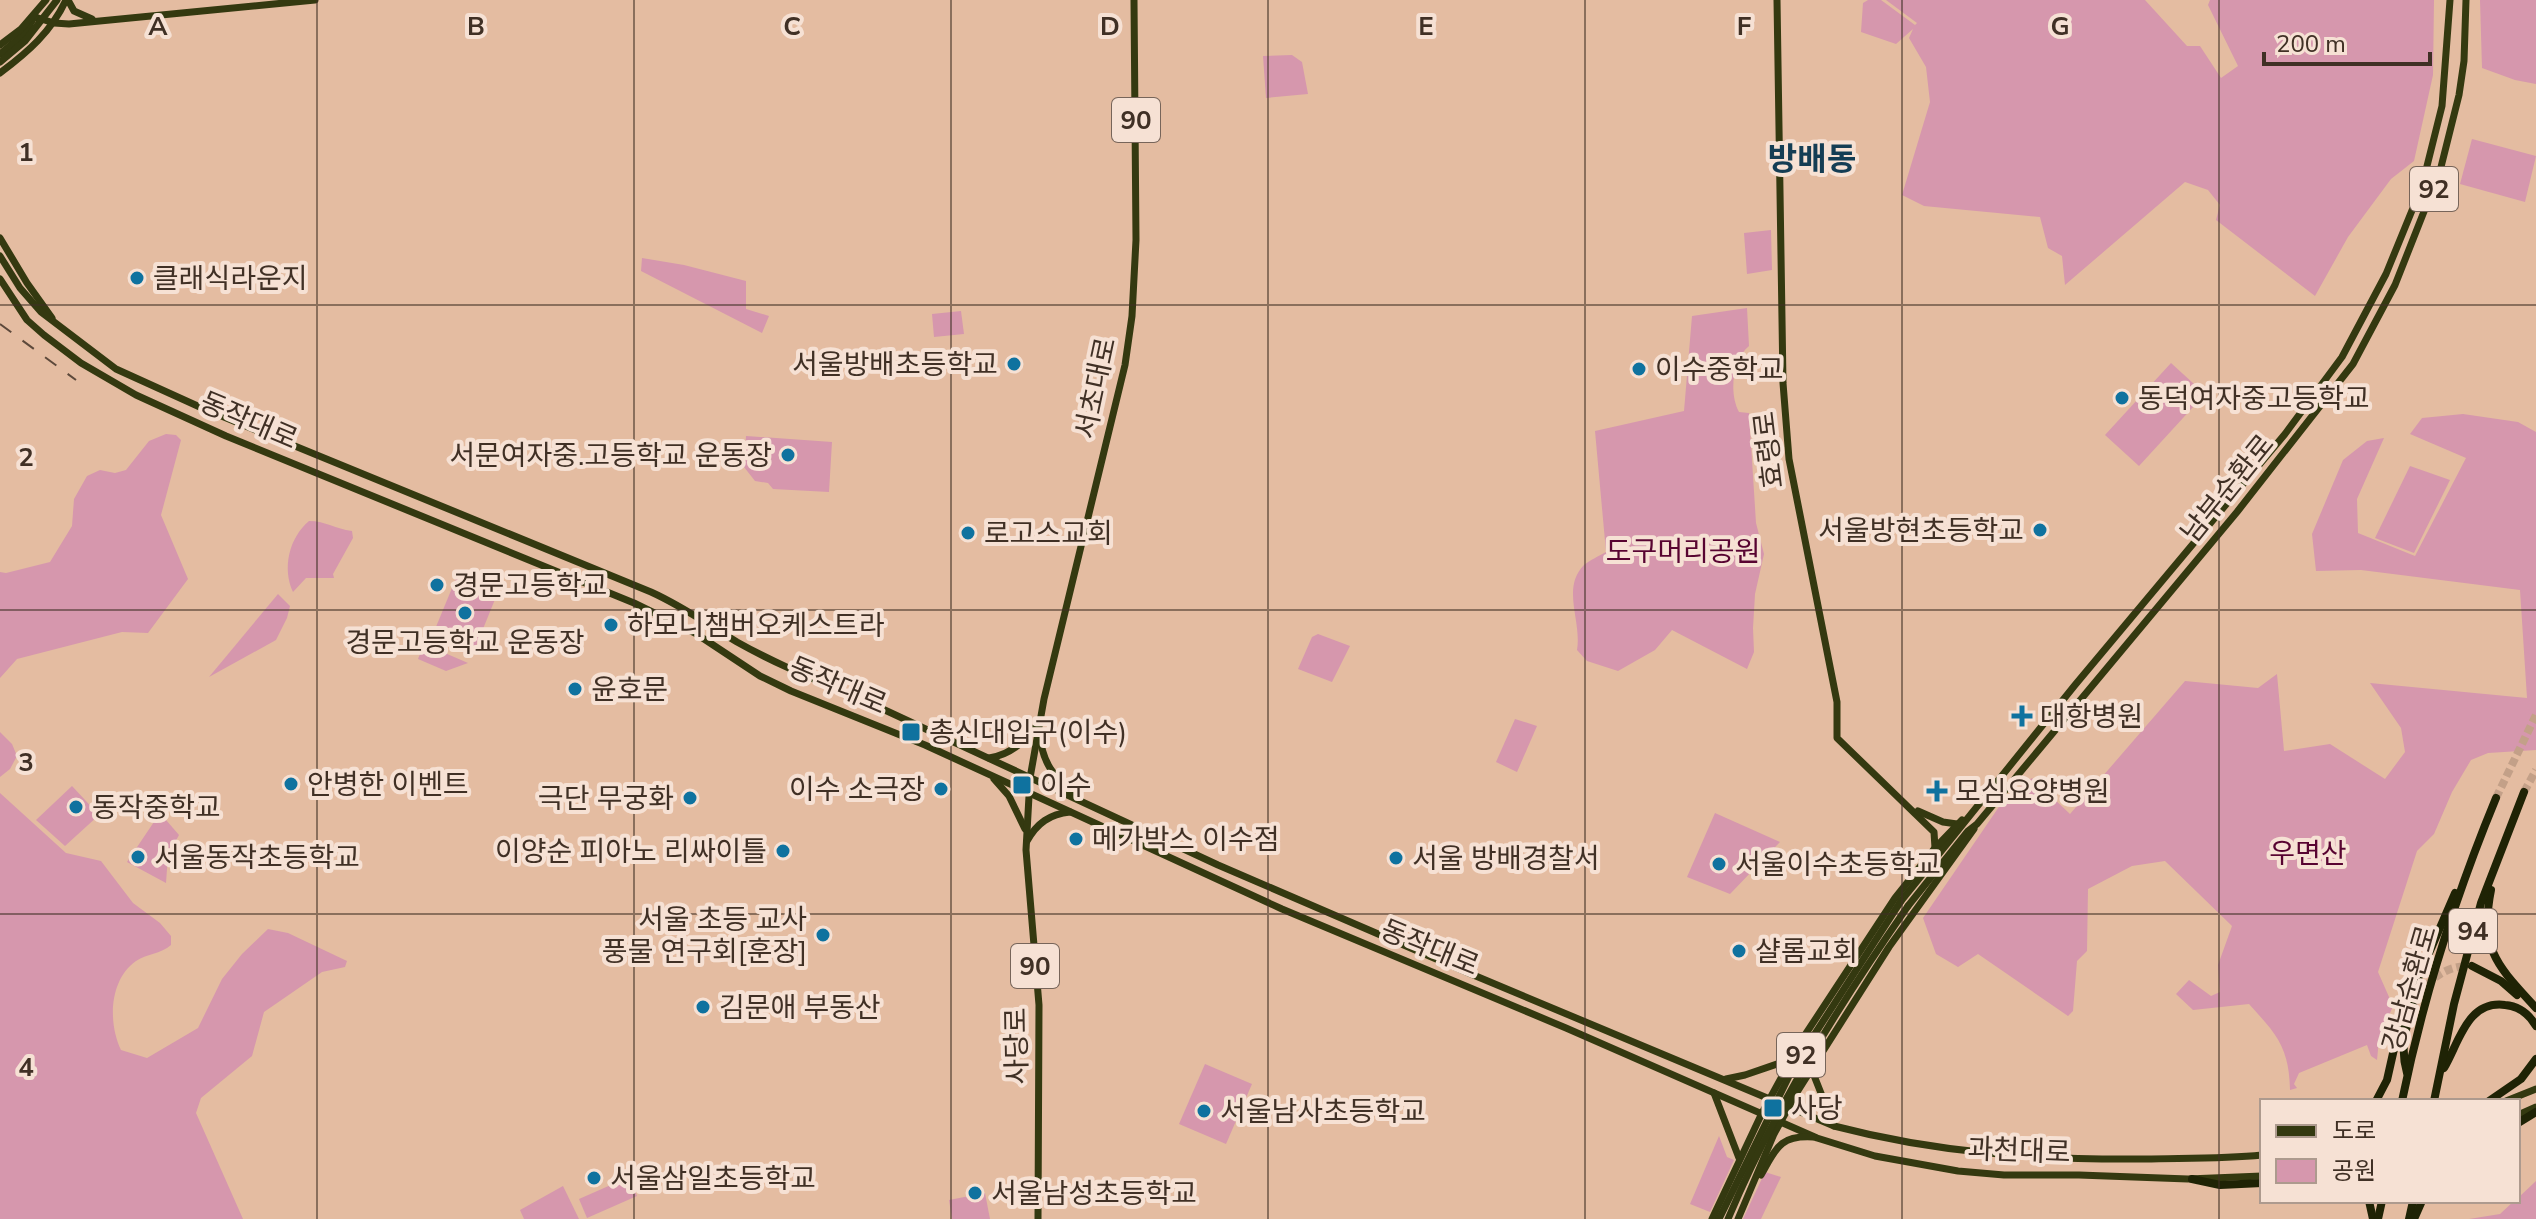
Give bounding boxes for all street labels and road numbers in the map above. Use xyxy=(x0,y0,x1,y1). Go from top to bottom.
road number: 90 xyxy=(1112,98,1160,142)
road number: 92 xyxy=(2410,167,2458,211)
street label: 서초대로 xyxy=(1067,334,1125,443)
street label: 동작대로 xyxy=(194,383,303,459)
street label: 효령로 xyxy=(1745,409,1793,491)
street label: 남부순환로 xyxy=(2172,427,2283,551)
street label: 동작대로 xyxy=(783,648,892,724)
road number: 94 xyxy=(2449,909,2497,953)
street label: 동작대로 xyxy=(1375,911,1485,985)
street label: 강남순환로 xyxy=(2374,921,2446,1055)
road number: 90 xyxy=(1011,944,1059,988)
street label: 사당로 xyxy=(997,1007,1037,1085)
road number: 92 xyxy=(1777,1033,1825,1077)
street label: 과천대로 xyxy=(1967,1130,2071,1172)

